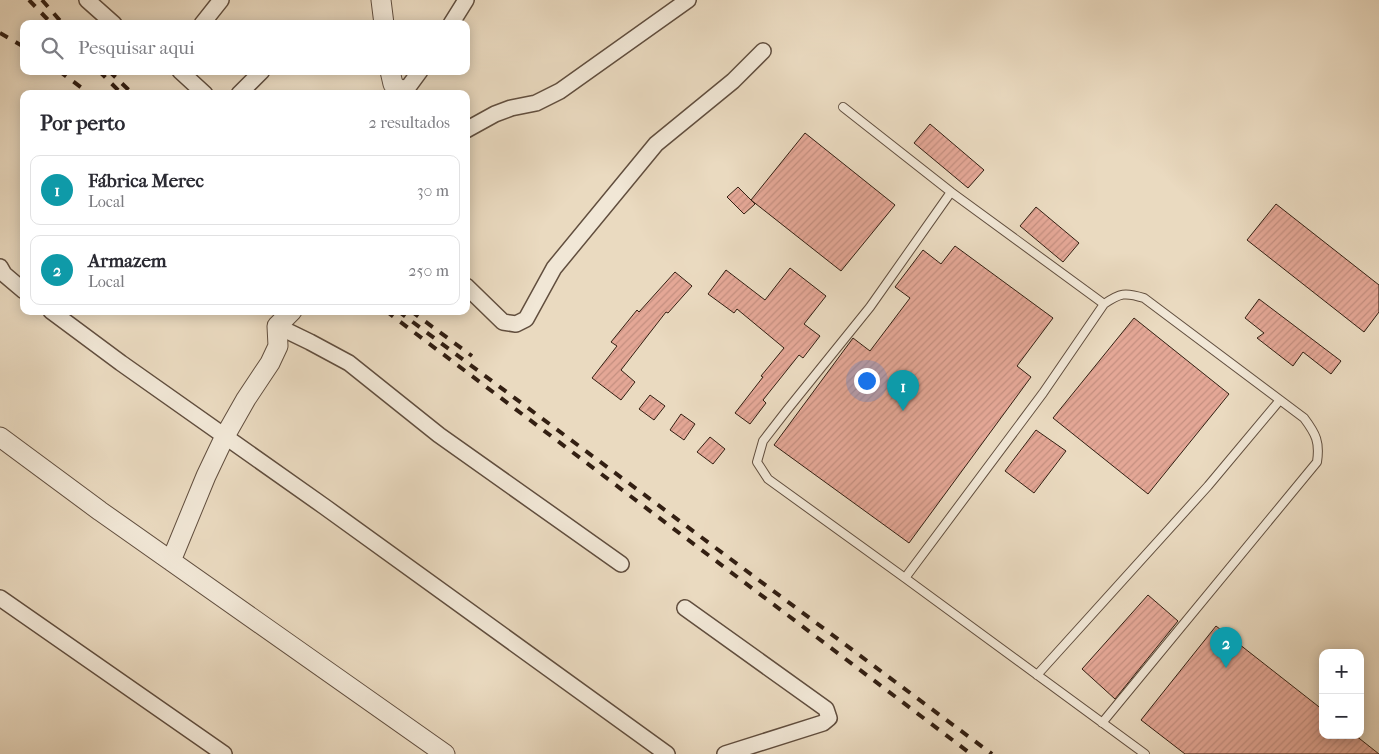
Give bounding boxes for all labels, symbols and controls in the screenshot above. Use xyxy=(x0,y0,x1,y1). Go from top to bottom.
search box xyxy=(20,20,470,75)
icon: search xyxy=(38,34,66,62)
text: Pesquisar aqui xyxy=(78,37,195,59)
text: Por perto xyxy=(40,111,125,135)
text: 2 resultados xyxy=(369,113,450,132)
text: Fábrica Merec xyxy=(88,170,204,192)
text: 1 xyxy=(54,181,60,200)
text: 30 m xyxy=(417,181,449,200)
text: Local xyxy=(88,192,125,211)
text: Armazem xyxy=(88,250,167,272)
text: 2 xyxy=(53,261,61,280)
text: 250 m xyxy=(408,261,449,280)
text: Local xyxy=(88,272,125,291)
your location xyxy=(854,368,880,394)
pin: 1 xyxy=(887,370,919,411)
pin: 2 xyxy=(1210,627,1242,668)
map controls xyxy=(1319,649,1364,739)
button: + xyxy=(1319,649,1364,694)
button: − xyxy=(1319,694,1364,739)

